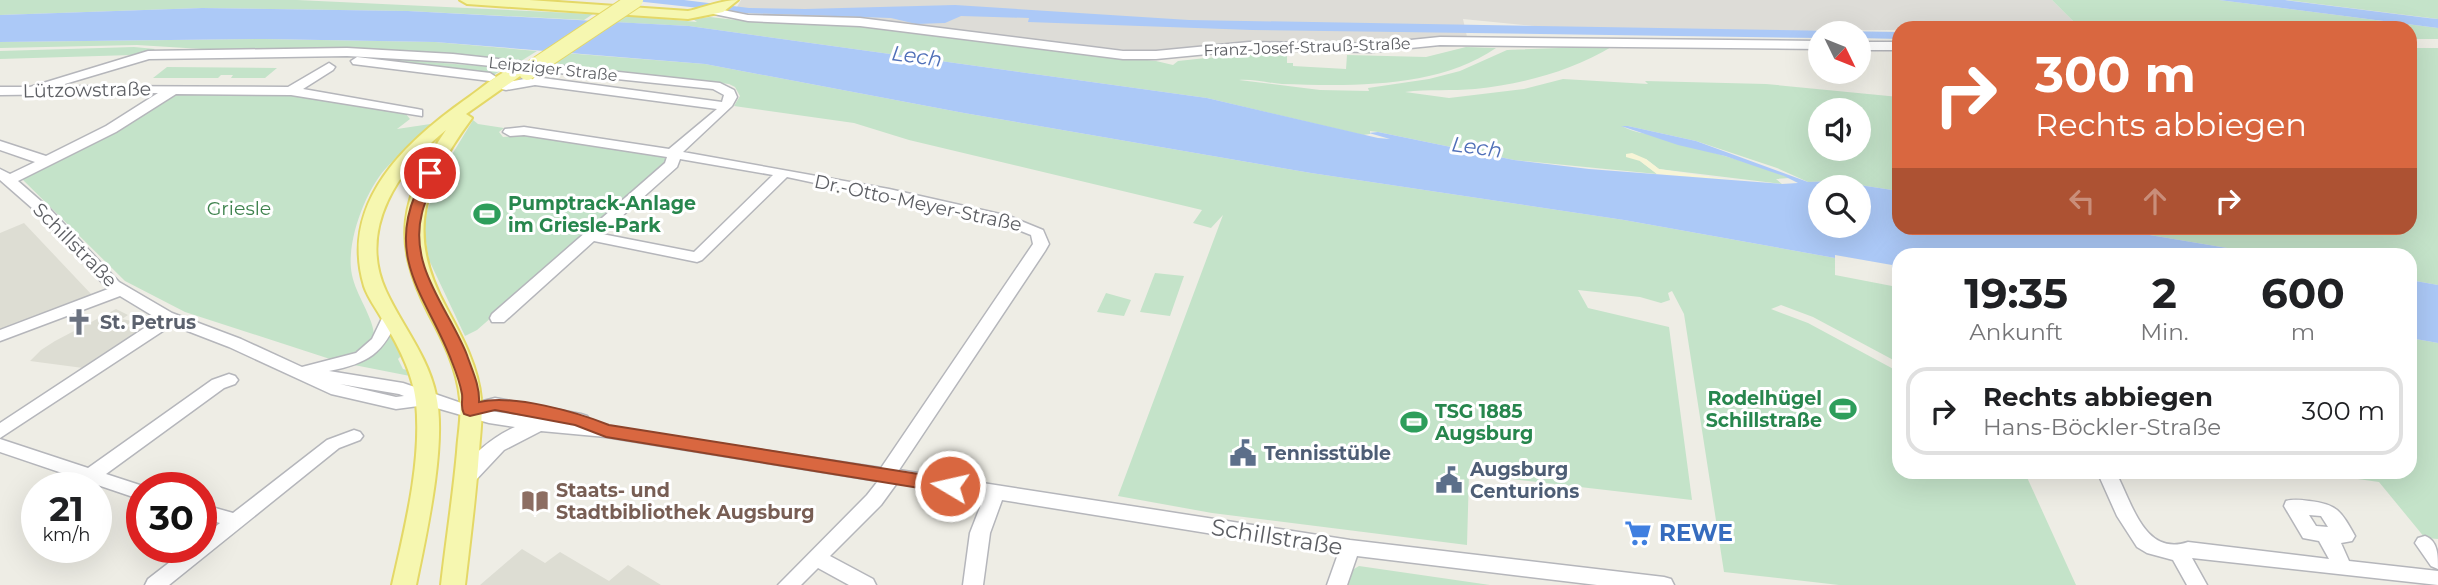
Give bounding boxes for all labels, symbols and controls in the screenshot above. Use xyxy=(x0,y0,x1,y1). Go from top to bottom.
north arrow xyxy=(1808,21,1871,84)
map controls xyxy=(1808,21,1871,238)
street label: Franz-Josef-Strauß-Straße xyxy=(1203,34,1411,60)
water label: Lech xyxy=(890,40,944,72)
text: 300 m xyxy=(2035,45,2196,104)
icon: right xyxy=(1920,49,2011,140)
street label: Leipziger Straße xyxy=(488,53,618,85)
street label: Lützowstraße xyxy=(23,77,151,103)
button: sound xyxy=(1808,98,1871,161)
text: Rechts abbiegen xyxy=(2035,105,2307,144)
water label: Lech xyxy=(1450,131,1504,163)
pin xyxy=(400,143,460,203)
icon: arrive xyxy=(411,154,449,192)
street label: Dr.-Otto-Meyer-Straße xyxy=(812,170,1024,236)
button: search xyxy=(1808,175,1871,238)
icon: left xyxy=(2063,182,2101,220)
icon: ahead xyxy=(2136,182,2174,220)
icon: right xyxy=(2209,182,2247,220)
place label: Pumptrack-Anlage im Griesle-Park xyxy=(508,192,696,237)
park label: Griesle xyxy=(207,197,271,220)
street label: Schillstraße xyxy=(28,198,122,292)
sports icon: Pumptrack-Anlage im Griesle-Park xyxy=(472,199,502,229)
text: 19:35 xyxy=(1964,267,2068,319)
text: 2 xyxy=(2152,267,2177,319)
text: 600 xyxy=(2261,267,2345,319)
church icon: St. Petrus xyxy=(64,307,94,337)
place label: St. Petrus xyxy=(100,311,196,334)
text: Ankunft xyxy=(1969,318,2063,346)
text: Min. xyxy=(2140,318,2189,346)
text: m xyxy=(2291,318,2315,346)
text: Rechts abbiegen xyxy=(1983,381,2213,413)
place label: Rodelhügel Schillstraße xyxy=(1706,387,1822,432)
icon: right xyxy=(1924,392,1962,430)
sports icon: Rodelhügel Schillstraße xyxy=(1828,394,1858,424)
text: 300 m xyxy=(2302,395,2385,427)
place label: TSG 1885 Augsburg xyxy=(1434,400,1533,445)
sports icon: TSG 1885 Augsburg xyxy=(1399,407,1429,437)
text: Hans-Böckler-Straße xyxy=(1983,413,2221,441)
public building icon: Tennisstüble xyxy=(1228,438,1258,468)
place label: Tennisstüble xyxy=(1264,442,1391,465)
position arrow xyxy=(913,449,987,523)
place label: Augsburg Centurions xyxy=(1469,458,1579,503)
public building icon: Augsburg Centurions xyxy=(1434,465,1464,495)
speed limit sign: 30 xyxy=(126,472,217,563)
place label: Staats- und Stadtbibliothek Augsburg xyxy=(556,479,815,524)
library icon: Staats- und Stadtbibliothek Augsburg xyxy=(520,486,550,516)
text: 21 xyxy=(49,487,84,530)
street label: Schillstraße xyxy=(1209,513,1345,561)
supermarket icon: REWE xyxy=(1623,518,1653,548)
place label: REWE xyxy=(1659,519,1733,547)
text: km/h xyxy=(42,524,91,546)

